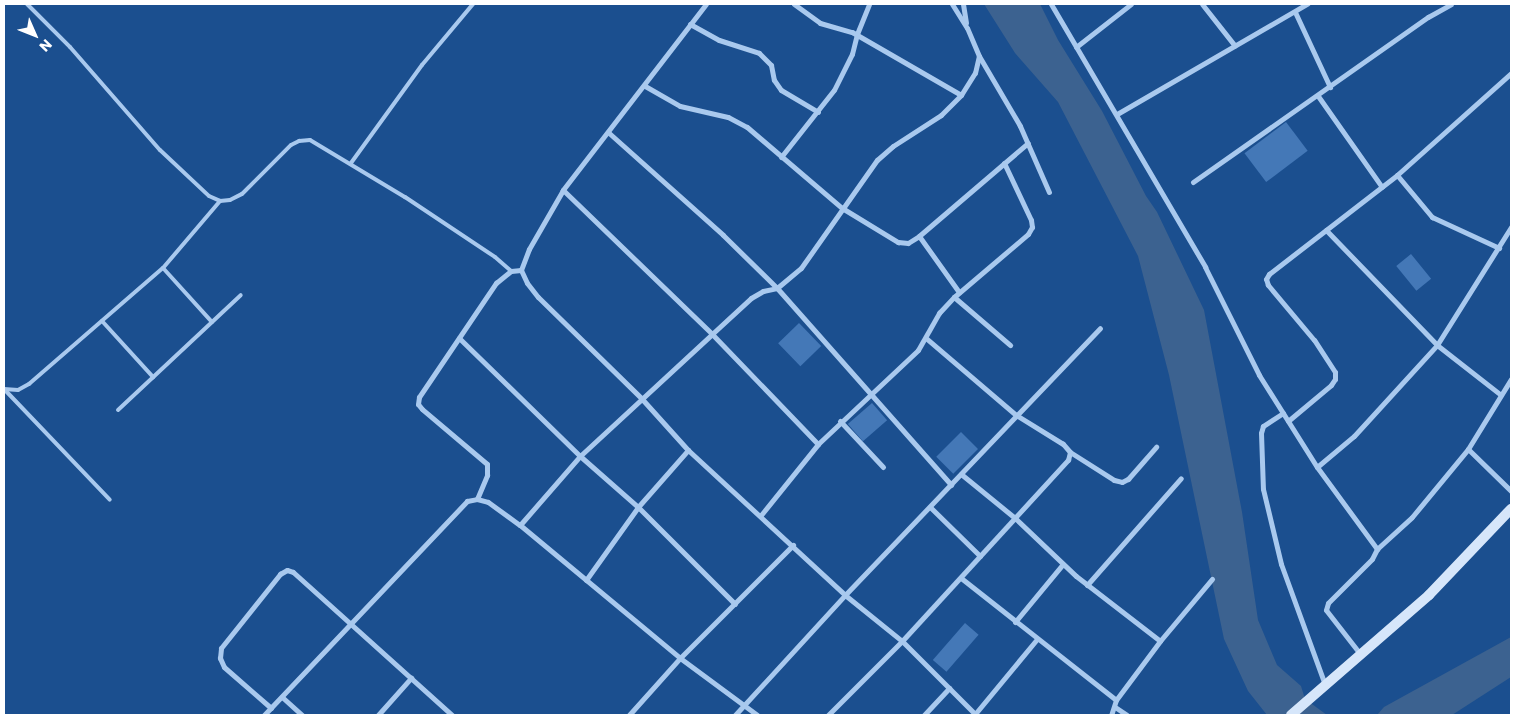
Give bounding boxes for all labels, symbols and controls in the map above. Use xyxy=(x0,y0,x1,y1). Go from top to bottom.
north arrow xyxy=(10,10,60,60)
text: N xyxy=(35,35,57,56)

